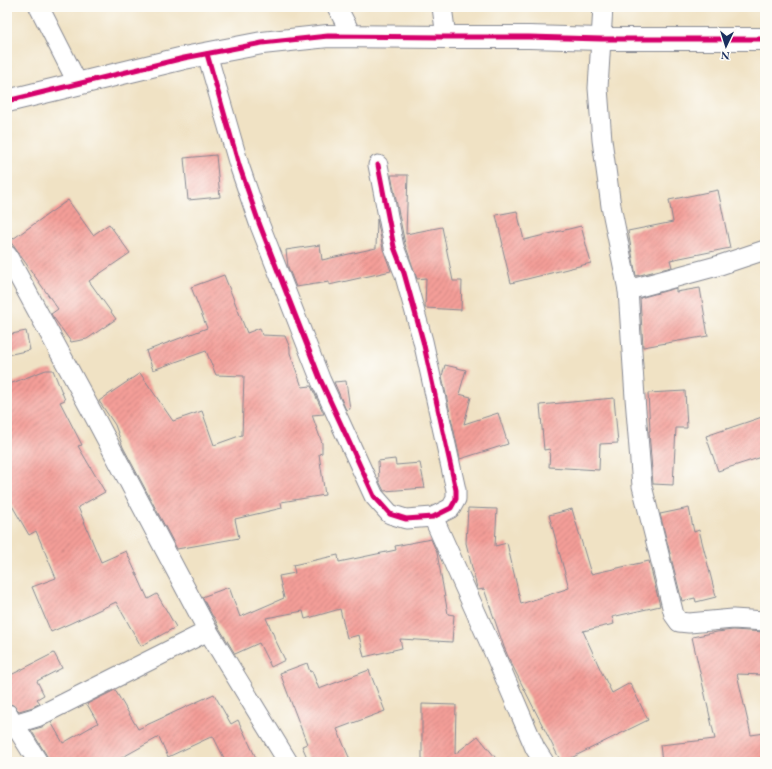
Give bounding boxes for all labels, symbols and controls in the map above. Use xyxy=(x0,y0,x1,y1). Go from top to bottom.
north arrow xyxy=(706,26,746,66)
text: N xyxy=(720,49,730,63)

